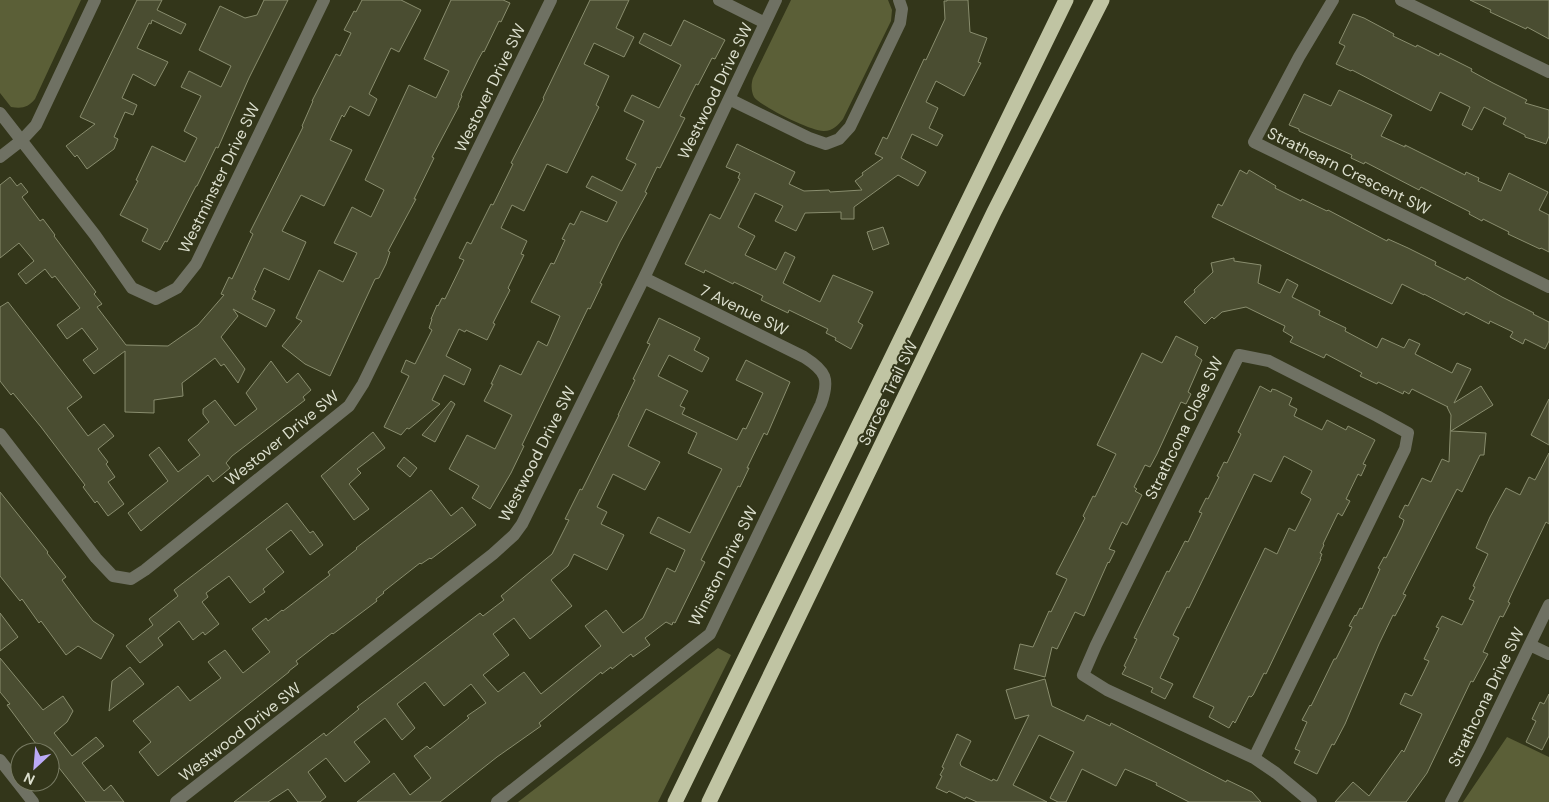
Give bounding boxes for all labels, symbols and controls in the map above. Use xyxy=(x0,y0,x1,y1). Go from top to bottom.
street label: Westwood Drive SW xyxy=(673,19,757,163)
street label: Westover Drive SW xyxy=(450,20,530,156)
street label: Westminster Drive SW xyxy=(173,99,265,257)
street label: Strathearn Crescent SW xyxy=(1264,122,1435,220)
street label: 7 Avenue SW xyxy=(696,280,792,341)
street label: Sarcee Trail SW xyxy=(854,337,923,449)
street label: Strathcona Close SW xyxy=(1140,353,1228,503)
street label: Westwood Drive SW xyxy=(494,382,581,525)
street label: Westover Drive SW xyxy=(221,385,344,490)
street label: Winston Drive SW xyxy=(684,502,763,629)
street label: Strathcona Drive SW xyxy=(1443,623,1529,770)
street label: Westwood Drive SW xyxy=(175,677,306,786)
north arrow xyxy=(10,742,60,792)
text: N xyxy=(21,768,38,789)

